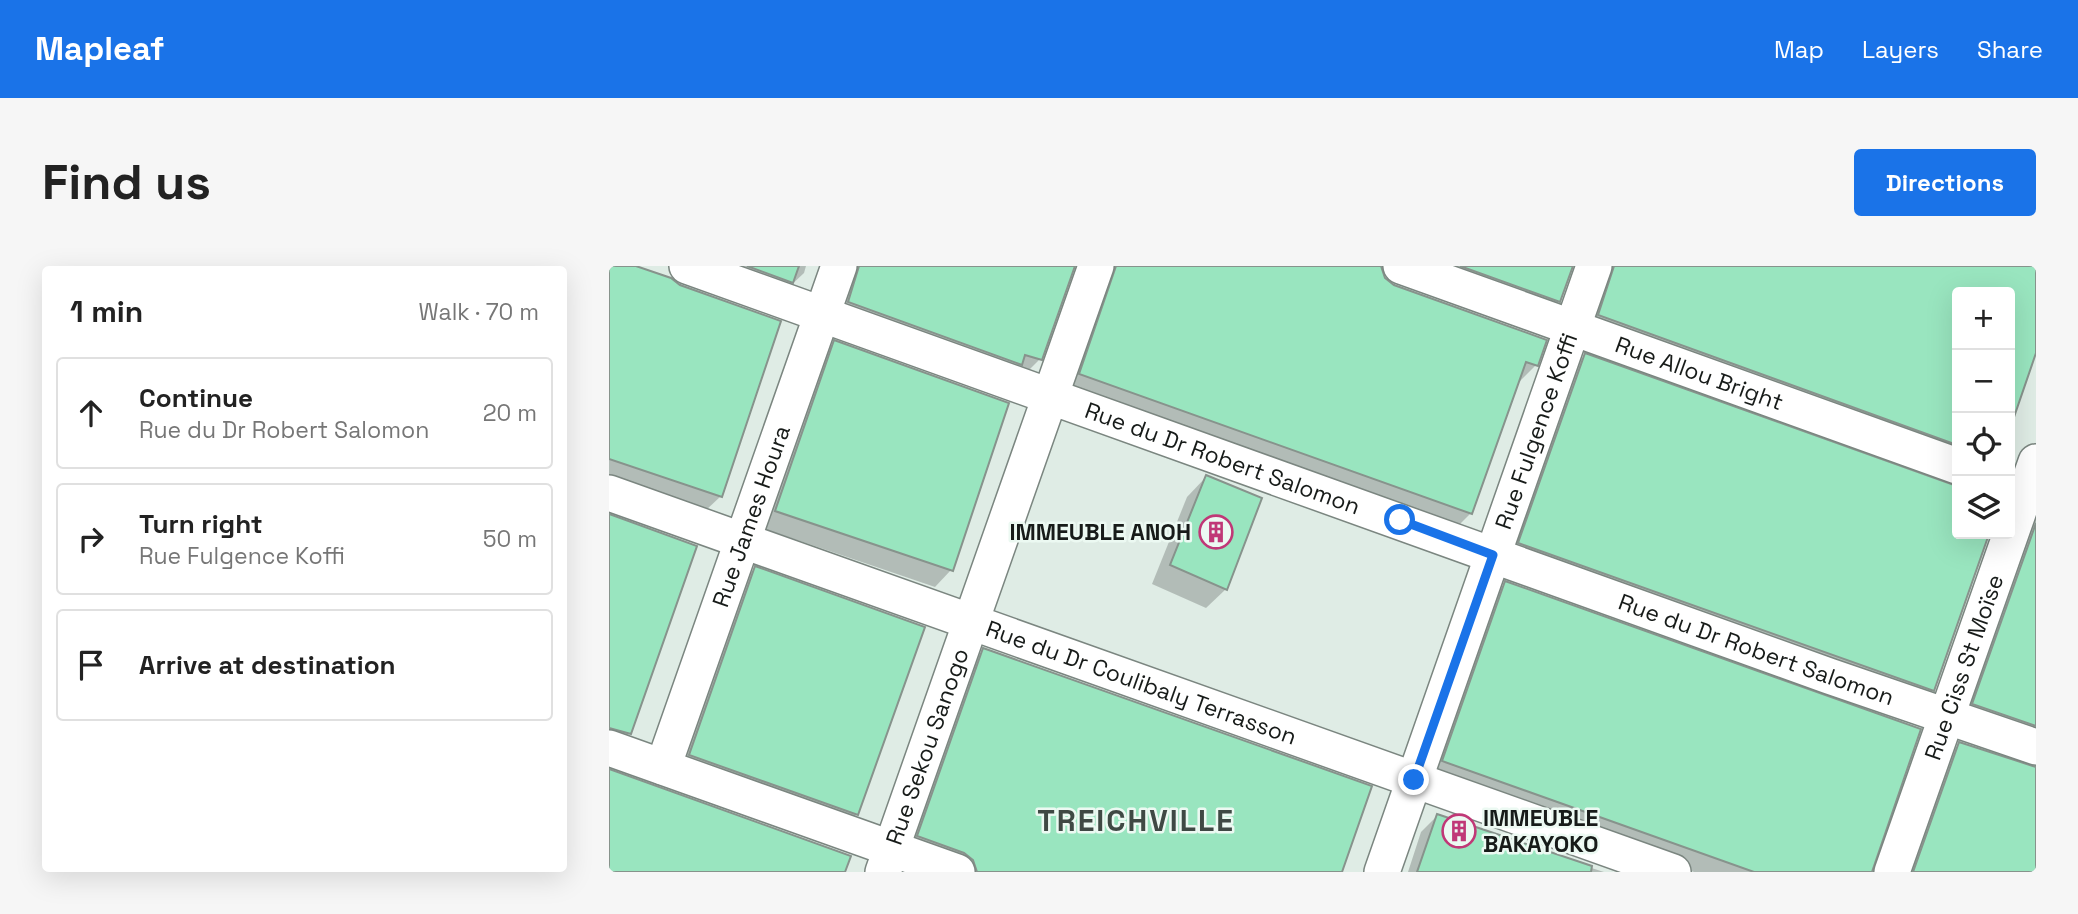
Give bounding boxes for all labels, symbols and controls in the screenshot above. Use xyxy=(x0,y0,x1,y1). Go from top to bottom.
text: Mapleaf xyxy=(35,28,164,70)
text: Map xyxy=(1774,34,1824,65)
text: Layers xyxy=(1862,34,1939,65)
text: Share xyxy=(1977,34,2043,65)
button: Directions xyxy=(1854,149,2036,216)
text: Find us xyxy=(42,151,211,213)
map controls xyxy=(1952,287,2015,539)
button: + xyxy=(1952,287,2015,350)
text: 1 min xyxy=(70,292,143,331)
text: Walk · 70 m xyxy=(419,297,539,327)
street label: Rue Fulgence Koffi xyxy=(1488,329,1584,533)
street label: Rue Allou Bright xyxy=(1611,329,1787,417)
button: − xyxy=(1952,350,2015,413)
text: Continue xyxy=(139,381,253,415)
icon: ahead xyxy=(72,394,110,432)
street label: Rue du Dr Robert Salomon xyxy=(1081,395,1364,521)
text: 20 m xyxy=(483,398,537,428)
button: locate xyxy=(1952,413,2015,476)
text: Rue du Dr Robert Salomon xyxy=(139,415,429,445)
street label: Rue James Houra xyxy=(705,421,797,611)
button: layers xyxy=(1952,476,2015,539)
route start xyxy=(1384,504,1415,535)
text: Turn right xyxy=(139,507,263,541)
building icon: IMMEUBLE ANOH xyxy=(1197,513,1235,551)
place label: IMMEUBLE ANOH xyxy=(1009,517,1191,547)
icon: right xyxy=(72,520,110,558)
text: 50 m xyxy=(483,524,537,554)
text: Rue Fulgence Koffi xyxy=(139,541,345,571)
street label: Rue Ciss St Moïse xyxy=(1917,570,2010,764)
street label: Rue du Dr Robert Salomon xyxy=(1614,587,1898,712)
street label: Rue du Dr Coulibaly Terrasson xyxy=(982,613,1301,752)
street label: Rue Sekou Sanogo xyxy=(879,644,975,849)
icon: arrive xyxy=(72,646,110,684)
text: Arrive at destination xyxy=(139,648,396,682)
route end xyxy=(1398,764,1429,795)
district label: TREICHVILLE xyxy=(1037,801,1235,840)
place label: IMMEUBLE BAKAYOKO xyxy=(1483,803,1599,859)
building icon: IMMEUBLE BAKAYOKO xyxy=(1440,812,1478,850)

